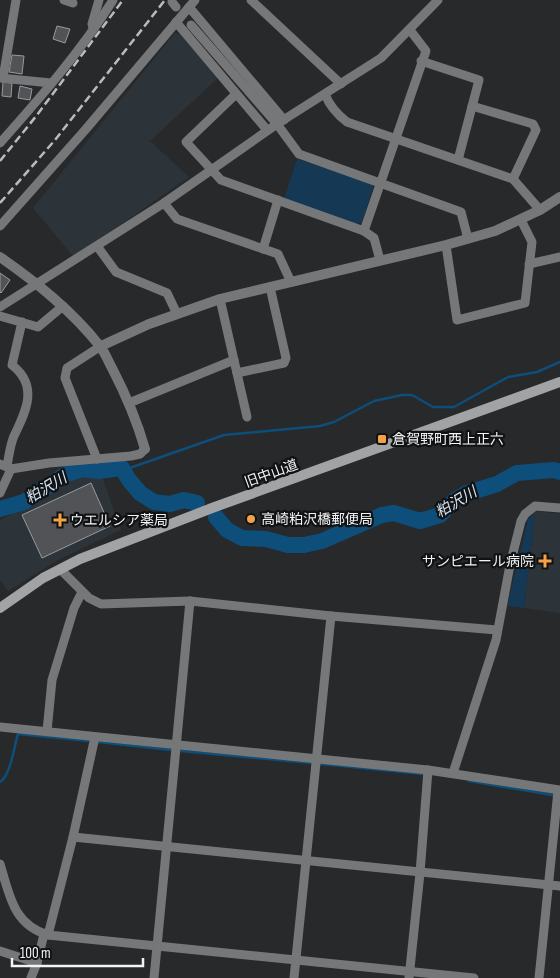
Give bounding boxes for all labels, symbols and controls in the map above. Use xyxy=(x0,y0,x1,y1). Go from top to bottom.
place label: 倉賀野町西上正六 xyxy=(392,431,504,448)
marker: 倉賀野町西上正六 xyxy=(376,433,388,445)
street label: 旧中山道 xyxy=(242,456,300,491)
water label: 粕沢川 xyxy=(22,468,72,508)
water label: 粕沢川 xyxy=(432,482,482,522)
place label: 高崎粕沢橋郵便局 xyxy=(261,511,373,528)
place label: ウエルシア薬局 xyxy=(70,512,168,529)
marker: 高崎粕沢橋郵便局 xyxy=(245,513,257,525)
marker: ウエルシア薬局 xyxy=(54,514,66,526)
place label: サンピエール病院 xyxy=(422,553,534,570)
marker: サンピエール病院 xyxy=(538,554,552,568)
scale bar xyxy=(12,936,144,968)
text: 100 m xyxy=(20,944,51,963)

